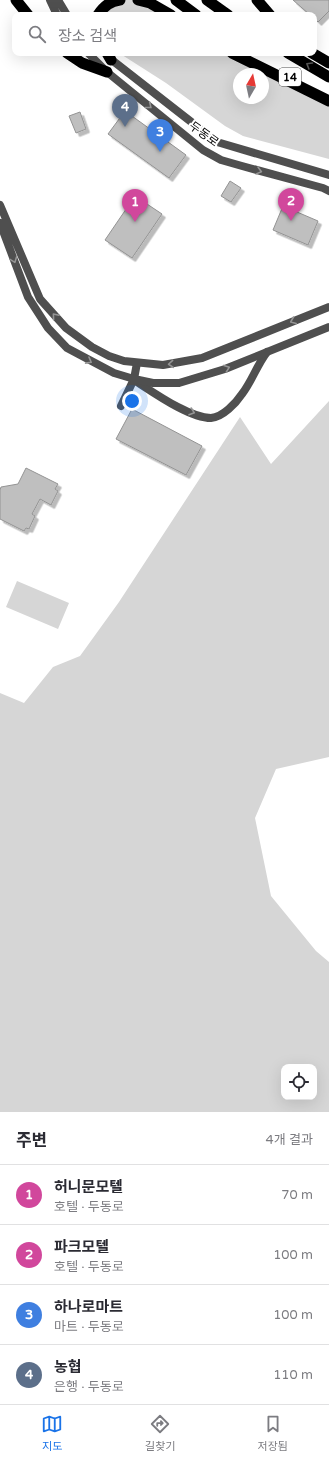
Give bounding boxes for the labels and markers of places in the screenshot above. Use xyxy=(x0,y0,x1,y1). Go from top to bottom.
pin: 4 xyxy=(112,94,138,127)
pin: 3 xyxy=(147,119,173,152)
pin: 2 xyxy=(278,188,304,221)
pin: 1 xyxy=(122,189,148,222)

